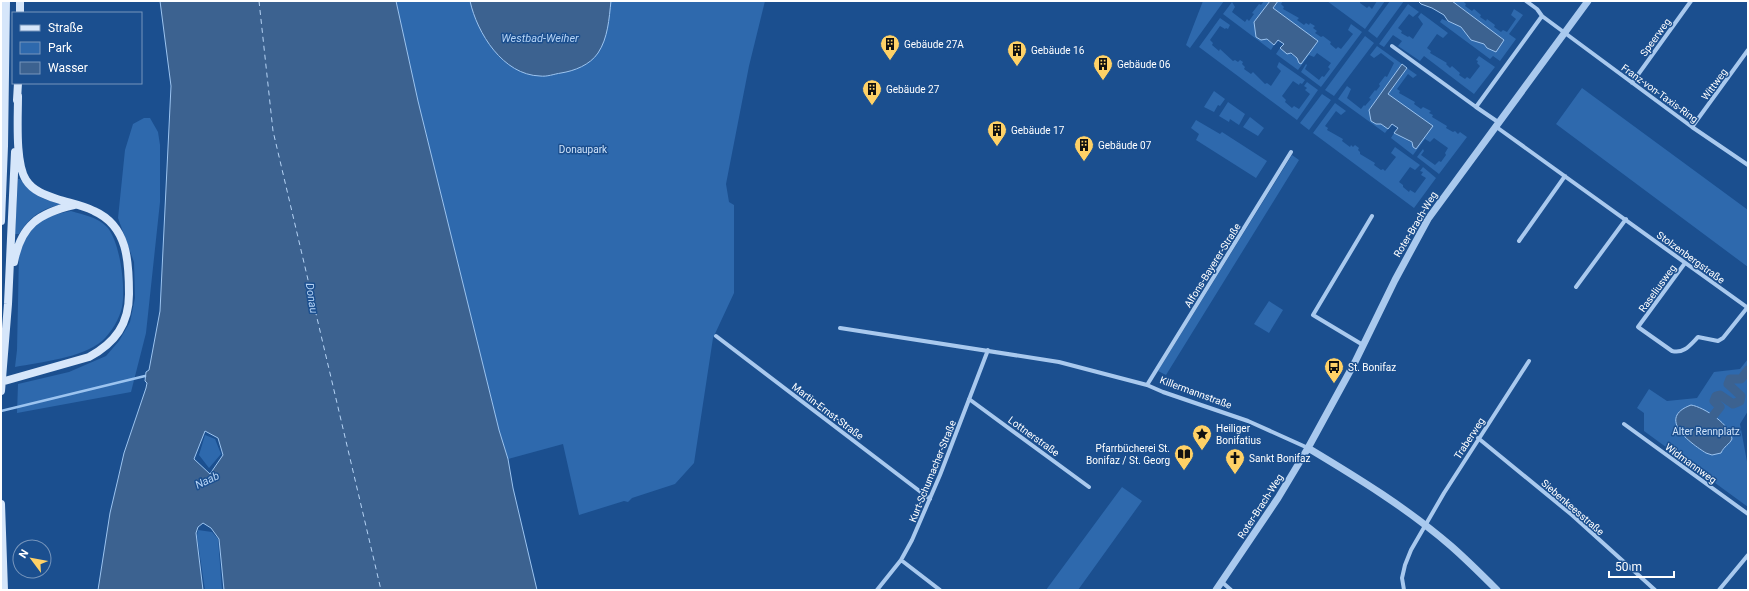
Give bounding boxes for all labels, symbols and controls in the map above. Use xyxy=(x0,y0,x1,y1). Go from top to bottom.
legend xyxy=(12,12,142,84)
street label: Speerweg xyxy=(1638,16,1673,58)
text: Straße xyxy=(48,21,83,35)
water label: Westbad-Weiher xyxy=(501,32,579,45)
building icon: Gebäude 27A xyxy=(879,33,901,61)
place label: Gebäude 27A xyxy=(904,39,964,50)
building icon: Gebäude 16 xyxy=(1006,39,1028,67)
text: Park xyxy=(48,41,73,55)
place label: Gebäude 16 xyxy=(1031,45,1085,56)
building icon: Gebäude 06 xyxy=(1092,53,1114,81)
place label: Gebäude 06 xyxy=(1117,59,1171,70)
text: Wasser xyxy=(48,61,88,75)
street label: Franz-von-Taxis-Ring xyxy=(1619,62,1700,125)
street label: Wittweg xyxy=(1699,66,1730,102)
building icon: Gebäude 27 xyxy=(861,78,883,106)
place label: Gebäude 27 xyxy=(886,84,940,95)
building icon: Gebäude 17 xyxy=(986,119,1008,147)
place label: Gebäude 17 xyxy=(1011,125,1065,136)
building icon: Gebäude 07 xyxy=(1073,134,1095,162)
place label: Gebäude 07 xyxy=(1098,140,1152,151)
park label: Donaupark xyxy=(559,144,608,155)
street label: Roter-Brach-Weg xyxy=(1392,189,1439,259)
street label: Alfons-Bayerer-Straße xyxy=(1182,221,1243,309)
street label: Stolzenbergstraße xyxy=(1655,229,1727,286)
street label: Raseliusweg xyxy=(1636,262,1678,314)
water label: Donau xyxy=(303,282,320,314)
bus stop icon: St. Bonifaz xyxy=(1323,356,1345,384)
place label: St. Bonifaz xyxy=(1348,362,1396,373)
street label: Killermannstraße xyxy=(1158,374,1233,411)
street label: Martin-Ernst-Straße xyxy=(790,381,866,442)
street label: Lottnerstraße xyxy=(1006,414,1061,459)
street label: Traberweg xyxy=(1452,416,1487,461)
street label: Kurt-Schumacher-Straße xyxy=(907,419,958,524)
place icon: Heiliger Bonifatius xyxy=(1191,423,1213,451)
place label: Heiliger Bonifatius xyxy=(1216,423,1261,446)
park label: Alter Rennplatz xyxy=(1672,426,1740,437)
street label: Widmannweg xyxy=(1663,441,1718,486)
place label: Pfarrbücherei St. Bonifaz / St. Georg xyxy=(1086,443,1170,466)
library icon: Pfarrbücherei St. Bonifaz / St. Georg xyxy=(1173,443,1195,471)
church icon: Sankt Bonifaz xyxy=(1224,447,1246,475)
place label: Sankt Bonifaz xyxy=(1249,453,1311,464)
water label: Naab xyxy=(193,469,221,492)
street label: Roter-Brach-Weg xyxy=(1235,472,1285,541)
street label: Siebenkeesstraße xyxy=(1539,477,1606,537)
north arrow xyxy=(12,539,52,579)
text: N xyxy=(16,547,32,561)
scale bar xyxy=(1609,553,1674,579)
text: 50 m xyxy=(1615,560,1642,574)

